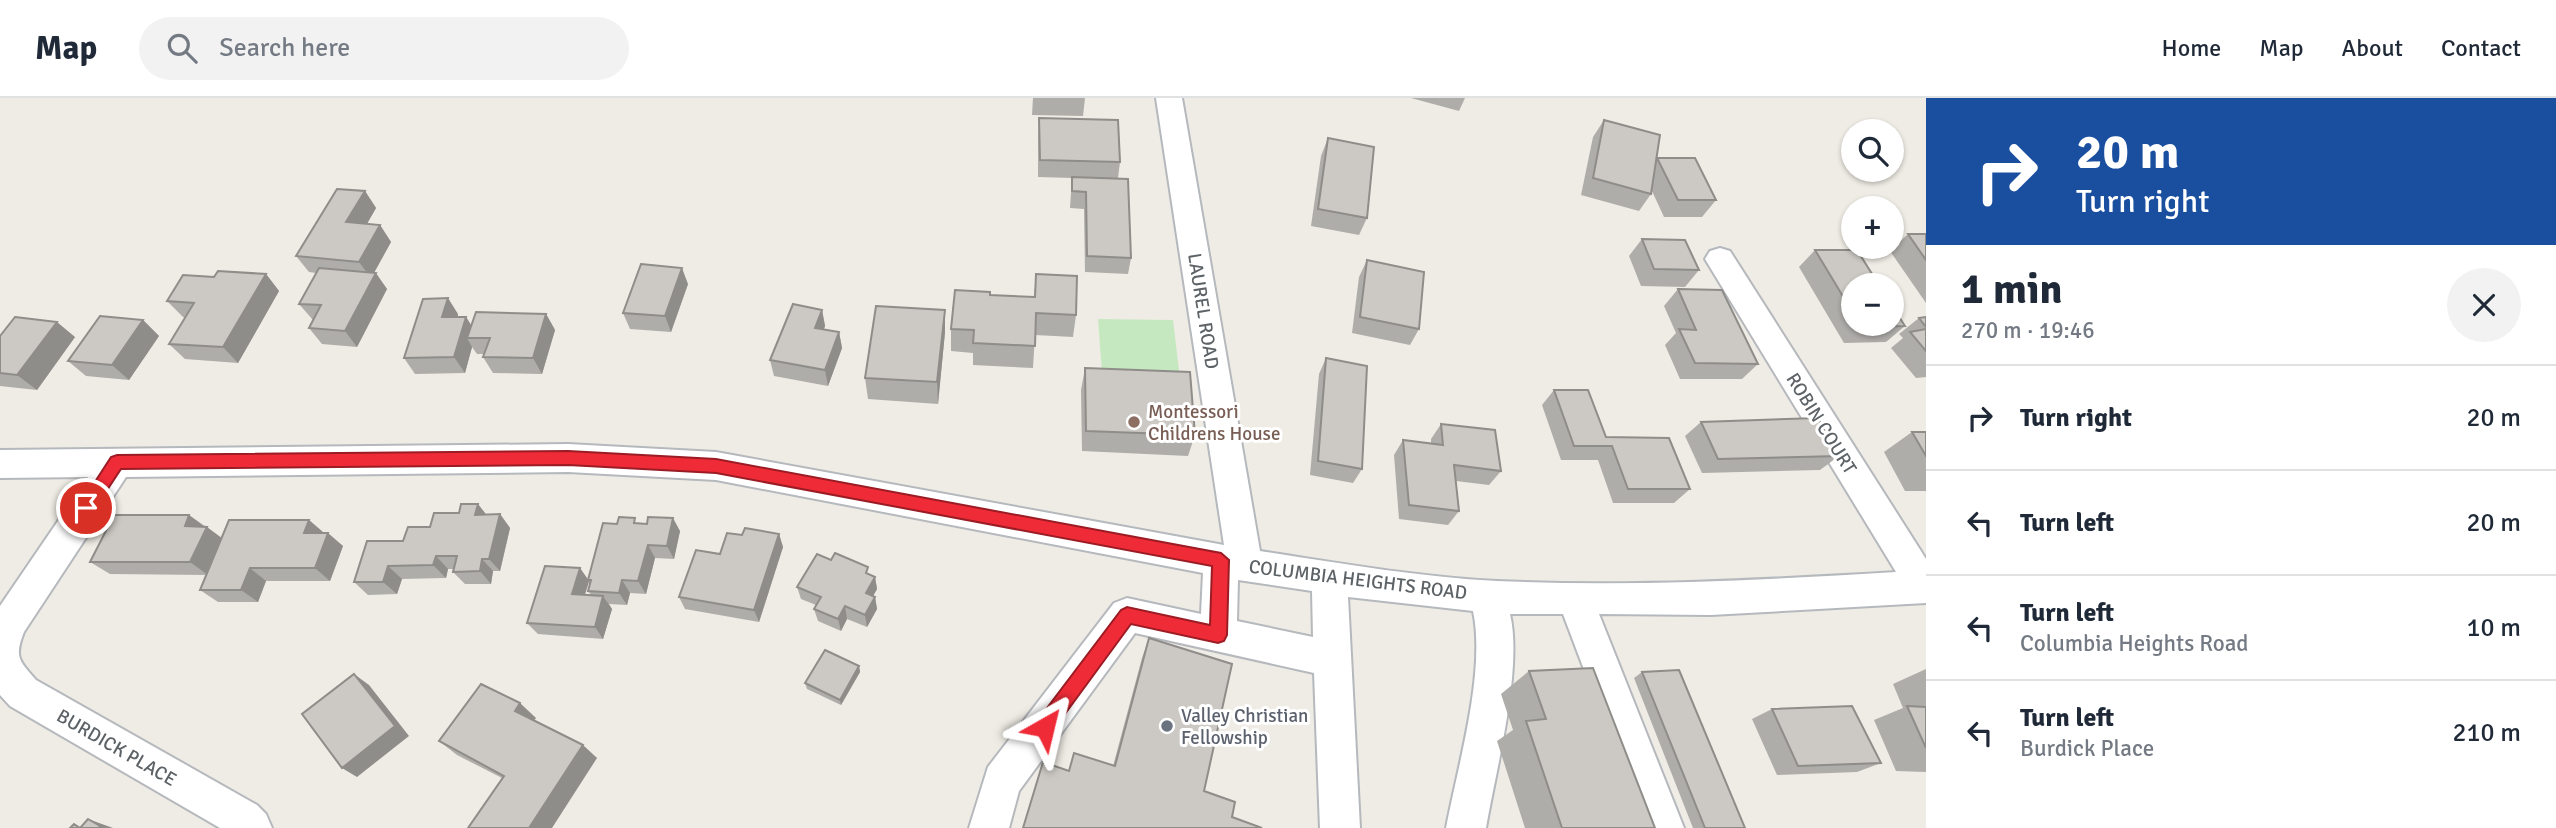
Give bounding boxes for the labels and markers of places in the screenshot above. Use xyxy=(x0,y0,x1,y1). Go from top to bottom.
place label: Montessori Childrens House xyxy=(1148,400,1280,446)
marker: Montessori Childrens House xyxy=(1126,414,1142,430)
pin xyxy=(56,478,116,538)
place label: Valley Christian Fellowship xyxy=(1181,704,1308,750)
marker: Valley Christian Fellowship xyxy=(1159,718,1175,734)

